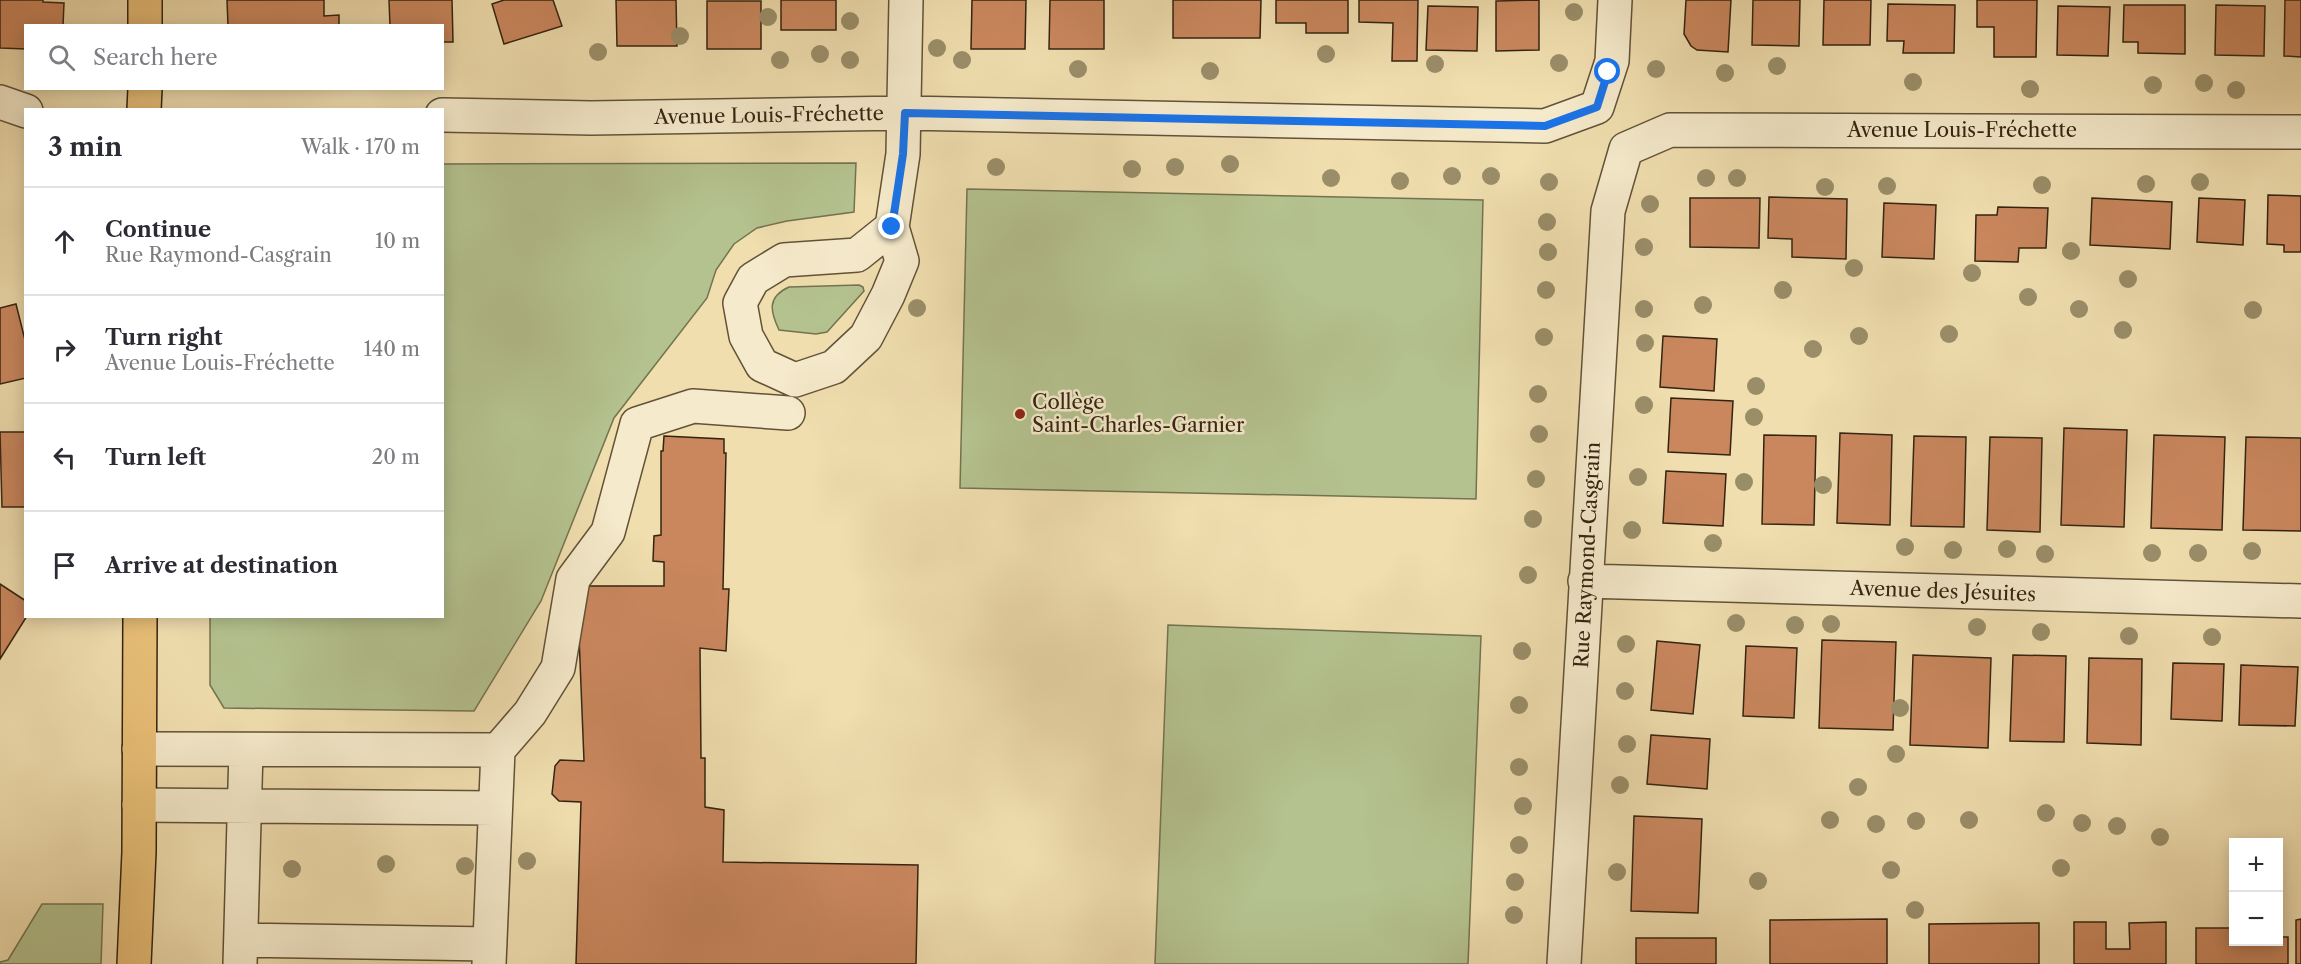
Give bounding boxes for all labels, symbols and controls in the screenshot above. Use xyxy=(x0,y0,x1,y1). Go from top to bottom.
search box xyxy=(24,24,444,90)
icon: search xyxy=(45,41,78,74)
text: Search here xyxy=(93,44,218,71)
route start xyxy=(1594,58,1620,84)
street label: Avenue Louis-Fréchette xyxy=(653,101,884,129)
street label: Avenue Louis-Fréchette xyxy=(1846,118,2077,142)
text: 3 min xyxy=(48,131,122,163)
text: Walk · 170 m xyxy=(301,135,420,159)
route end xyxy=(878,213,904,239)
text: Continue xyxy=(105,216,211,243)
icon: ahead xyxy=(48,225,81,258)
text: 10 m xyxy=(375,229,420,253)
text: Rue Raymond-Casgrain xyxy=(105,243,332,267)
text: Turn right xyxy=(105,324,223,351)
icon: right xyxy=(48,333,81,366)
text: 140 m xyxy=(363,337,420,361)
text: Avenue Louis-Fréchette xyxy=(105,351,335,375)
place label: Collège Saint-Charles-Garnier xyxy=(1032,390,1245,437)
marker: Collège Saint-Charles-Garnier xyxy=(1013,407,1027,421)
icon: left xyxy=(48,441,81,474)
street label: Rue Raymond-Casgrain xyxy=(1569,441,1605,669)
text: Turn left xyxy=(105,444,206,471)
text: 20 m xyxy=(372,445,420,469)
icon: arrive xyxy=(48,549,81,582)
text: Arrive at destination xyxy=(105,552,338,579)
street label: Avenue des Jésuites xyxy=(1849,576,2036,606)
map controls xyxy=(2229,838,2283,946)
button: + xyxy=(2229,838,2283,892)
button: − xyxy=(2229,892,2283,946)

